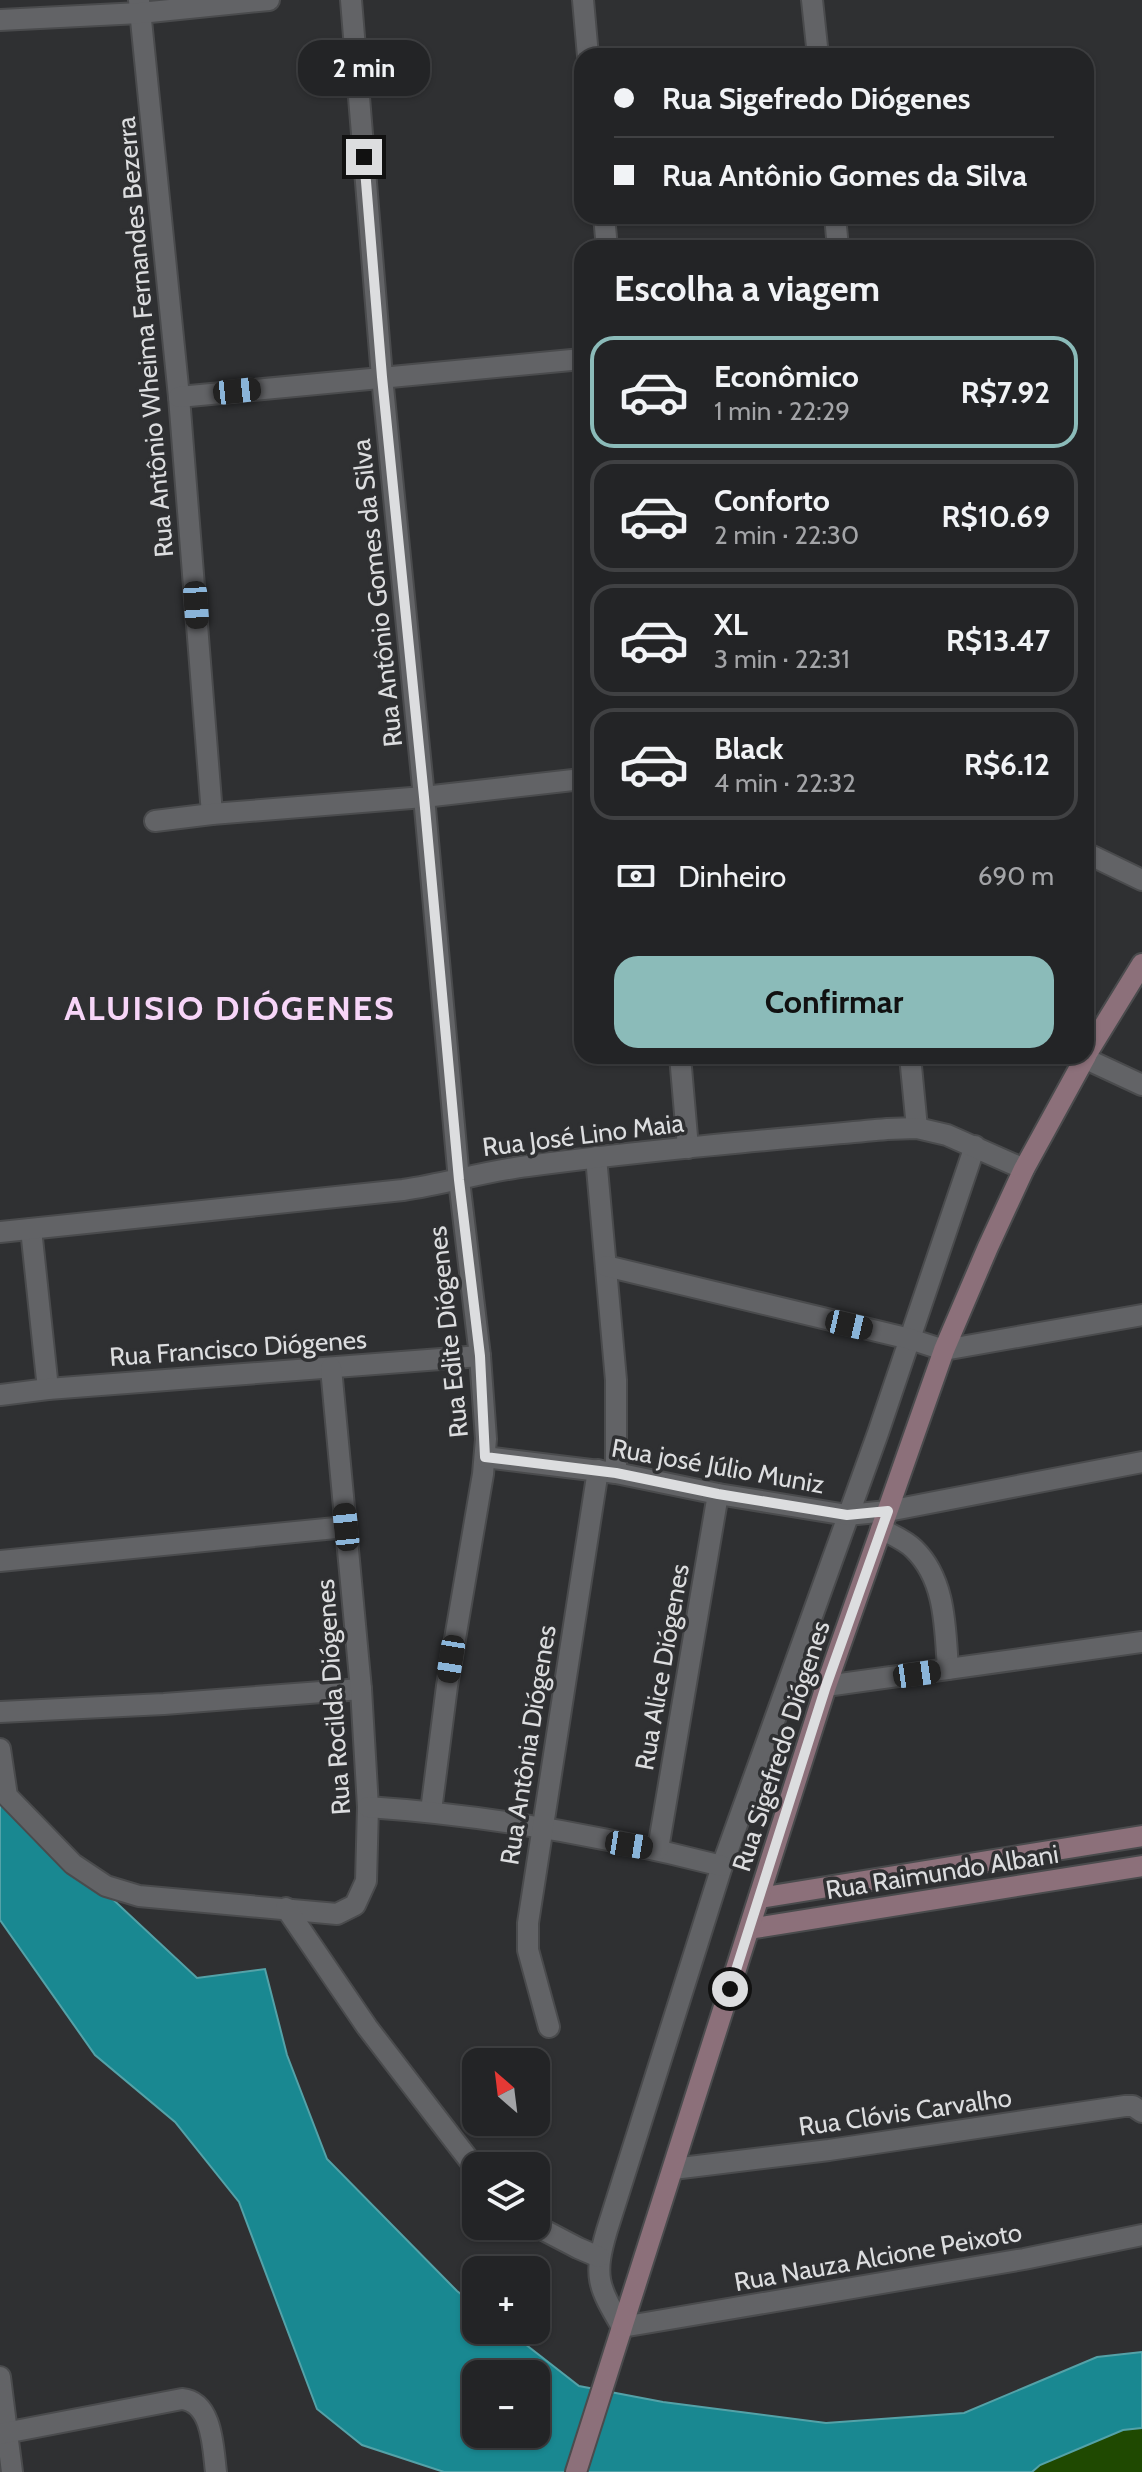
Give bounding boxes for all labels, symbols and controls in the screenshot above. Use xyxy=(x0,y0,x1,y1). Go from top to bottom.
callout: 2 min xyxy=(298,41,430,97)
text: 2 min xyxy=(333,52,395,84)
text: Rua Sigefredo Diógenes xyxy=(662,80,970,117)
street label: Rua Antônio Wheima Fernandes Bezerra xyxy=(110,115,180,559)
route end xyxy=(346,139,382,175)
text: Rua Antônio Gomes da Silva xyxy=(662,157,1027,194)
text: Escolha a viagem xyxy=(614,266,880,310)
icon: car xyxy=(618,356,690,428)
text: Econômico xyxy=(714,358,859,395)
text: R$7.92 xyxy=(961,374,1050,411)
car xyxy=(212,377,262,405)
text: 1 min · 22:29 xyxy=(714,395,850,427)
street label: Rua Antônio Gomes da Silva xyxy=(345,437,409,749)
icon: car xyxy=(618,480,690,552)
text: Conforto xyxy=(714,482,830,519)
text: R$10.69 xyxy=(942,498,1050,535)
text: 2 min · 22:30 xyxy=(714,519,859,551)
car xyxy=(182,580,210,630)
icon: car xyxy=(618,604,690,676)
text: XL xyxy=(714,606,748,643)
text: R$13.47 xyxy=(946,622,1050,659)
text: 3 min · 22:31 xyxy=(714,643,850,675)
icon: car xyxy=(618,728,690,800)
text: Black xyxy=(714,730,784,767)
text: R$6.12 xyxy=(964,746,1050,783)
text: 4 min · 22:32 xyxy=(714,767,856,799)
icon: cash xyxy=(614,854,658,898)
text: Dinheiro xyxy=(678,858,786,895)
text: 690 m xyxy=(978,860,1054,892)
button: Confirmar xyxy=(614,956,1054,1048)
district label: ALUISIO DIÓGENES xyxy=(64,987,396,1029)
street label: Rua José Lino Maia xyxy=(481,1107,686,1163)
street label: Rua Edite Diógenes xyxy=(421,1224,475,1439)
car xyxy=(823,1308,875,1342)
street label: Rua Francisco Diógenes xyxy=(108,1323,368,1373)
street label: Rua josé Júlio Muniz xyxy=(609,1432,827,1500)
car xyxy=(332,1502,360,1552)
street label: Rua Alice Diógenes xyxy=(628,1561,696,1773)
street label: Rua Rocilda Diógenes xyxy=(309,1578,357,1816)
street label: Rua Sigefredo Diógenes xyxy=(725,1616,837,1875)
street label: Rua Antônia Diógenes xyxy=(493,1623,563,1867)
car xyxy=(435,1633,467,1685)
car xyxy=(892,1659,942,1689)
car xyxy=(603,1829,655,1861)
street label: Rua Raimundo Albani xyxy=(823,1838,1061,1906)
route start xyxy=(712,1971,748,2007)
north arrow xyxy=(462,2048,550,2136)
map controls xyxy=(462,2048,550,2448)
street label: Rua Clóvis Carvalho xyxy=(796,2081,1014,2143)
button: layers xyxy=(462,2152,550,2240)
street label: Rua Nauza Alcione Peixoto xyxy=(732,2216,1024,2298)
button: + xyxy=(462,2256,550,2344)
button: − xyxy=(462,2360,550,2448)

